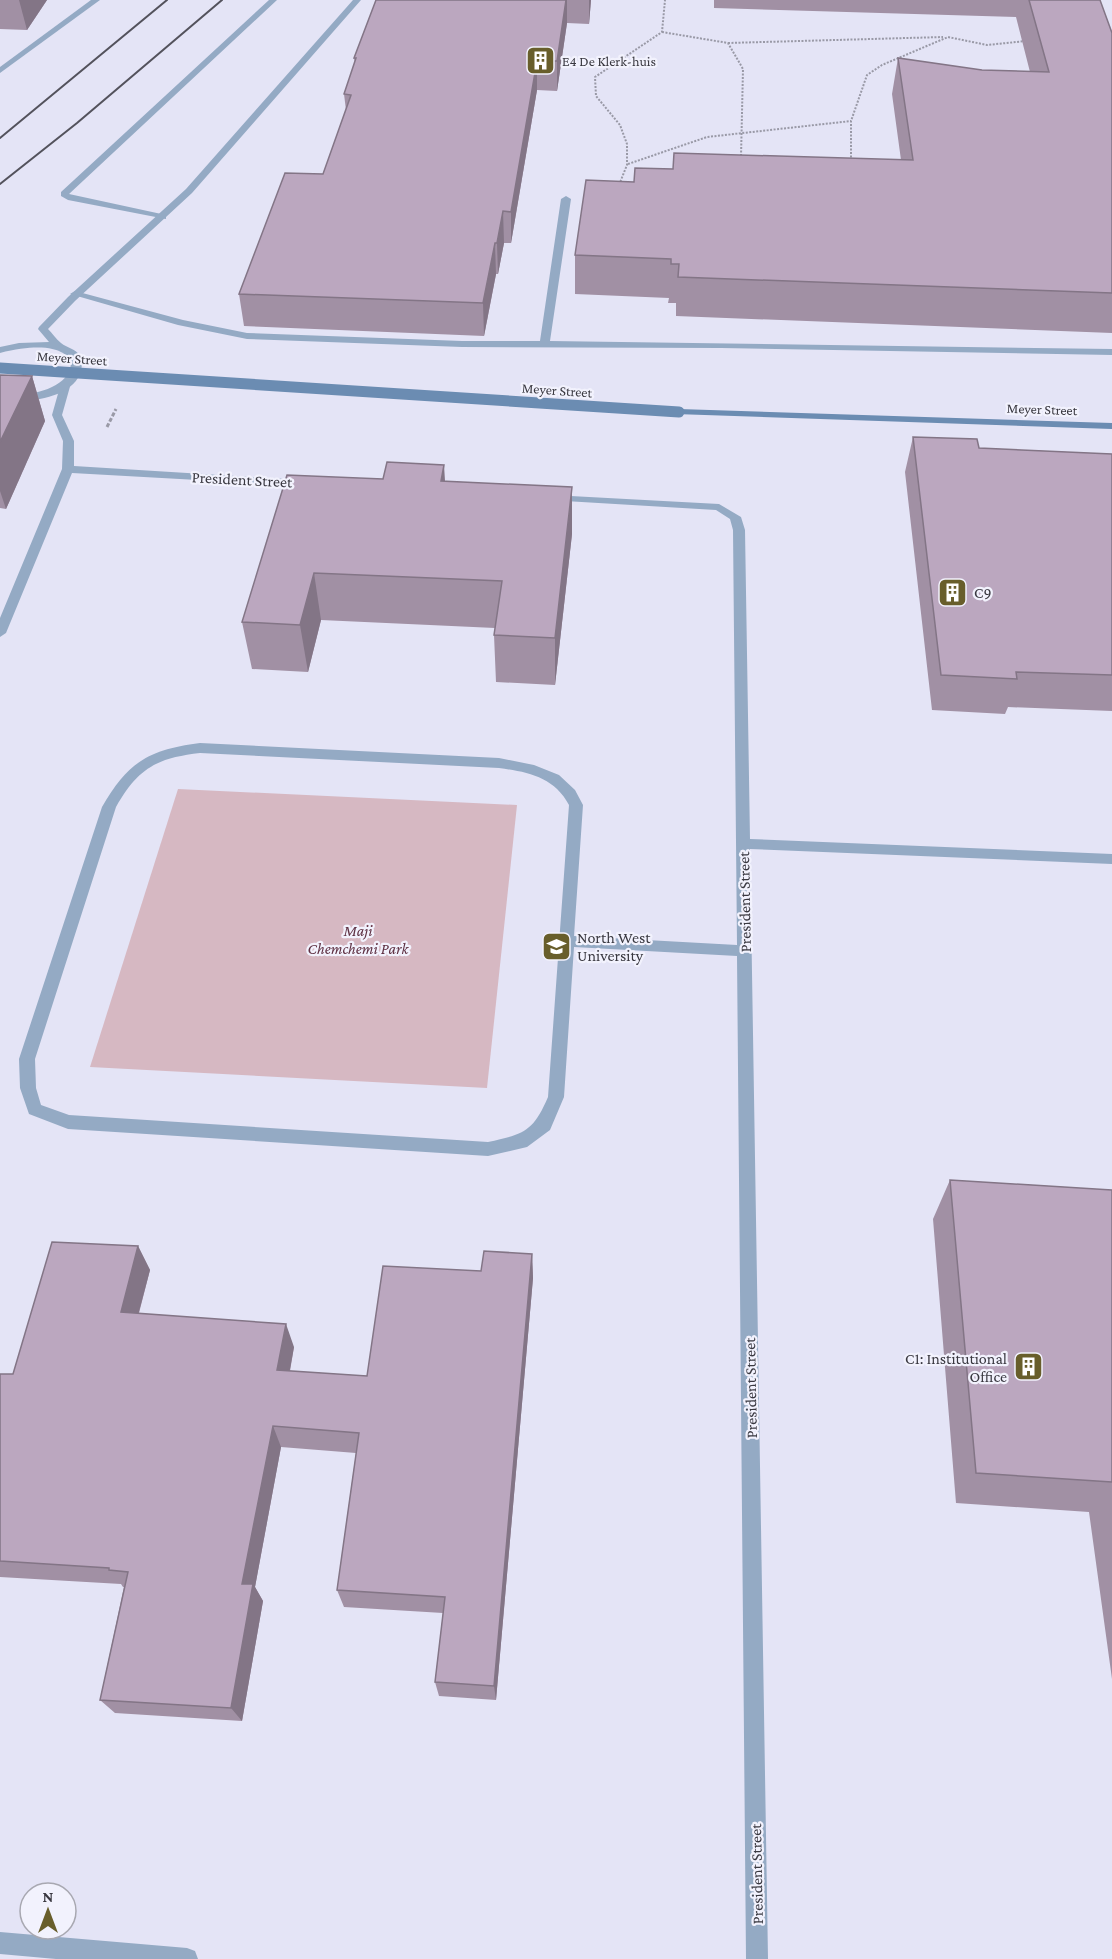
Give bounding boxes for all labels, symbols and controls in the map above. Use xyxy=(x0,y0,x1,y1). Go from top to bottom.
building icon: E4 De Klerk-huis xyxy=(525,45,557,77)
place label: E4 De Klerk-huis xyxy=(562,53,656,69)
street label: Meyer Street xyxy=(36,348,108,368)
street label: Meyer Street xyxy=(521,380,593,400)
street label: Meyer Street xyxy=(1006,400,1078,418)
street label: President Street xyxy=(191,468,293,491)
building icon: C9 xyxy=(937,576,969,608)
place label: C9 xyxy=(974,584,992,601)
street label: President Street xyxy=(735,851,754,952)
park label: Maji Chemchemi Park xyxy=(307,922,410,957)
place label: North West University xyxy=(577,929,651,965)
school or university icon: North West University xyxy=(540,930,572,962)
street label: President Street xyxy=(741,1337,760,1438)
place label: C1: Institutional Office xyxy=(905,1350,1007,1385)
building icon: C1: Institutional Office xyxy=(1012,1351,1044,1383)
street label: President Street xyxy=(747,1823,766,1924)
north arrow xyxy=(18,1881,78,1941)
text: N xyxy=(43,1888,54,1905)

